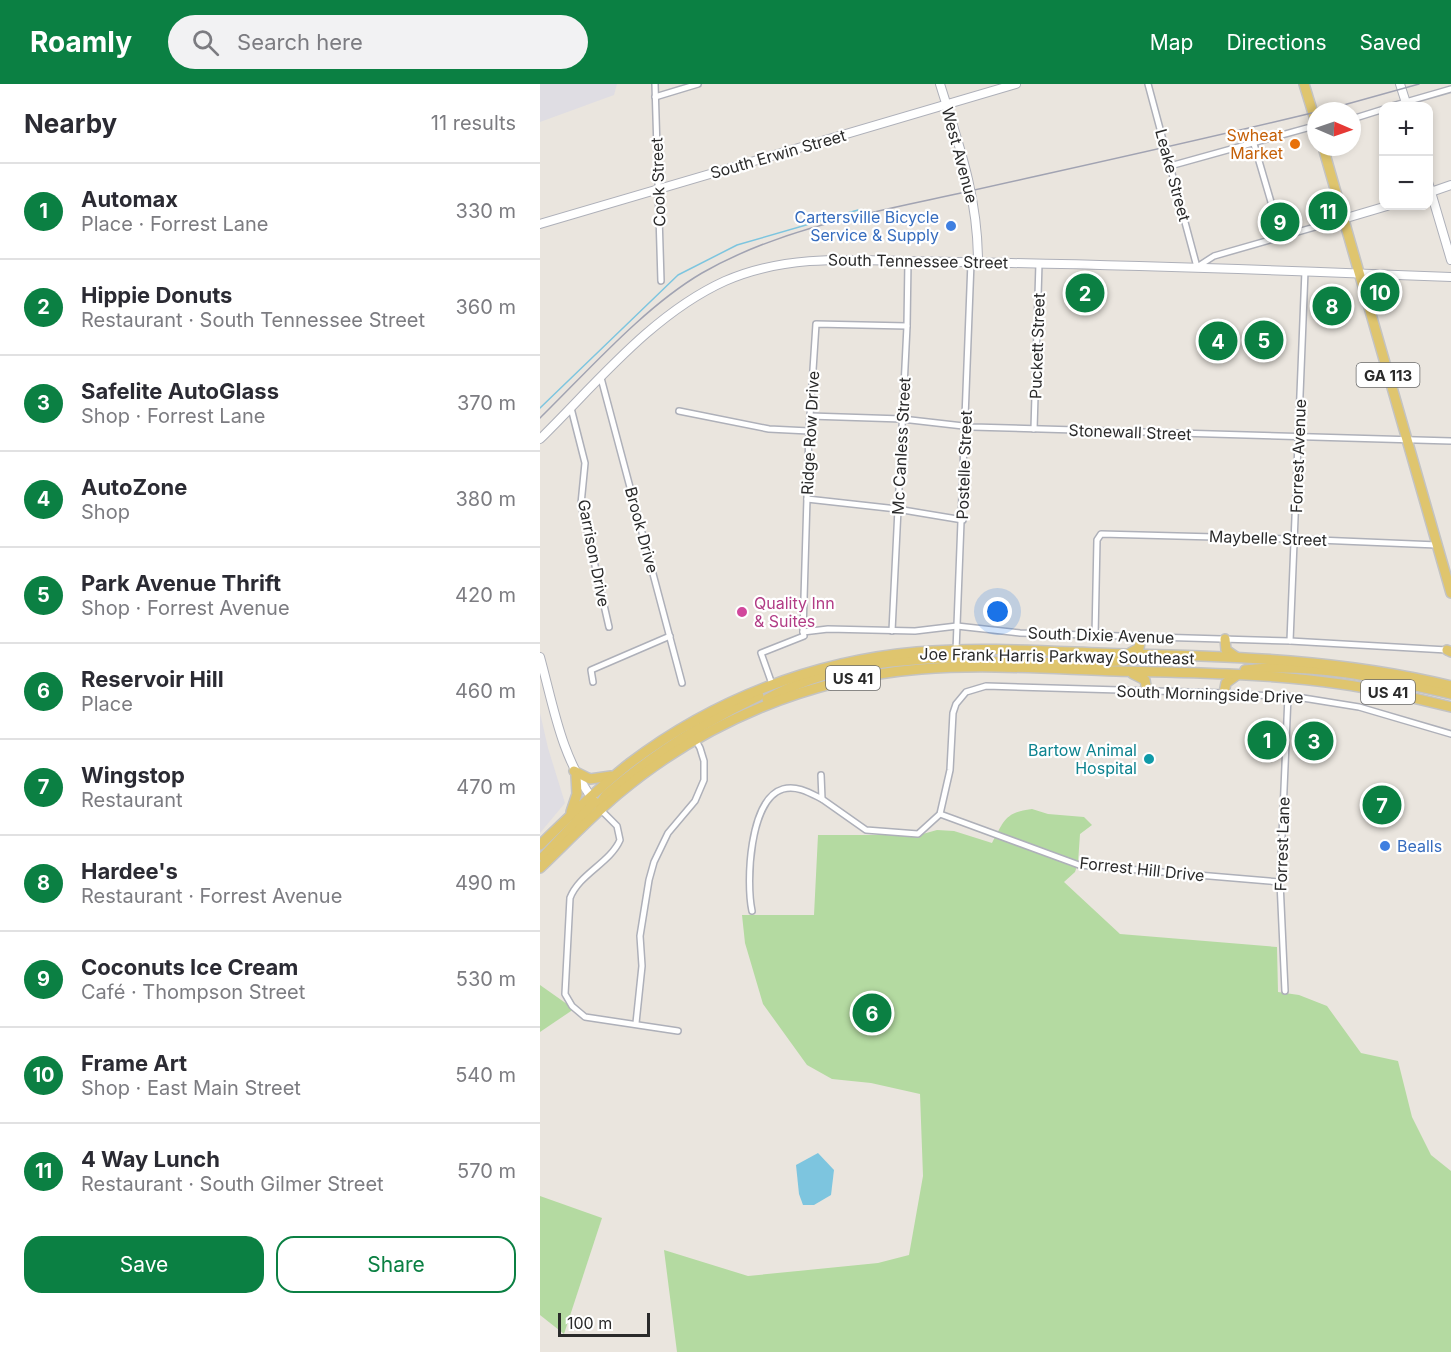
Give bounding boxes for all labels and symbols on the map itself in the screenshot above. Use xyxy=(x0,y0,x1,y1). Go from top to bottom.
north arrow xyxy=(1307,102,1361,156)
street label: West Avenue xyxy=(938,105,982,205)
street label: South Erwin Street xyxy=(708,125,848,183)
place label: Swheat Market xyxy=(1226,125,1283,163)
street label: Leake Street xyxy=(1151,127,1195,223)
street label: Cook Street xyxy=(646,137,670,227)
marker: Swheat Market xyxy=(1288,137,1302,151)
pin: 11 xyxy=(1308,188,1348,234)
pin: 9 xyxy=(1260,200,1300,244)
place label: Cartersville Bicycle Service & Supply xyxy=(795,207,939,245)
marker: Cartersville Bicycle Service & Supply xyxy=(944,219,958,233)
street label: South Tennessee Street xyxy=(828,249,1008,273)
pin: 2 xyxy=(1066,270,1104,316)
pin: 10 xyxy=(1360,270,1400,314)
pin: 8 xyxy=(1312,284,1352,328)
street label: Puckett Street xyxy=(1025,293,1049,399)
pin: 4 xyxy=(1198,318,1238,364)
pin: 5 xyxy=(1244,318,1284,362)
road number: GA 113 xyxy=(1356,363,1420,387)
street label: Ridge Row Drive xyxy=(797,370,823,496)
street label: Mc Canless Street xyxy=(887,377,915,515)
street label: Forrest Avenue xyxy=(1286,399,1310,513)
street label: Postelle Street xyxy=(952,410,976,520)
street label: Stonewall Street xyxy=(1068,420,1192,444)
street label: Brook Drive xyxy=(621,485,663,575)
street label: Garrison Drive xyxy=(574,498,614,608)
street label: Maybelle Street xyxy=(1209,526,1327,550)
place label: Quality Inn & Suites xyxy=(754,593,835,631)
your location xyxy=(983,597,1012,626)
marker: Quality Inn & Suites xyxy=(735,605,749,619)
street label: South Dixie Avenue xyxy=(1027,622,1175,648)
street label: Joe Frank Harris Parkway Southeast xyxy=(919,644,1195,668)
road number: US 41 xyxy=(826,666,880,690)
road number: US 41 xyxy=(1361,680,1415,704)
street label: South Morningside Drive xyxy=(1116,681,1304,707)
pin: 1 xyxy=(1248,718,1286,762)
pin: 3 xyxy=(1294,718,1334,764)
place label: Bartow Animal Hospital xyxy=(1028,740,1137,778)
marker: Bartow Animal Hospital xyxy=(1142,752,1156,766)
pin: 7 xyxy=(1362,782,1402,828)
street label: Forrest Lane xyxy=(1270,796,1294,892)
place label: Bealls xyxy=(1397,836,1442,856)
marker: Bealls xyxy=(1378,839,1392,853)
street label: Forrest Hill Drive xyxy=(1078,852,1206,886)
pin: 6 xyxy=(852,990,892,1036)
scale bar xyxy=(558,1310,650,1338)

